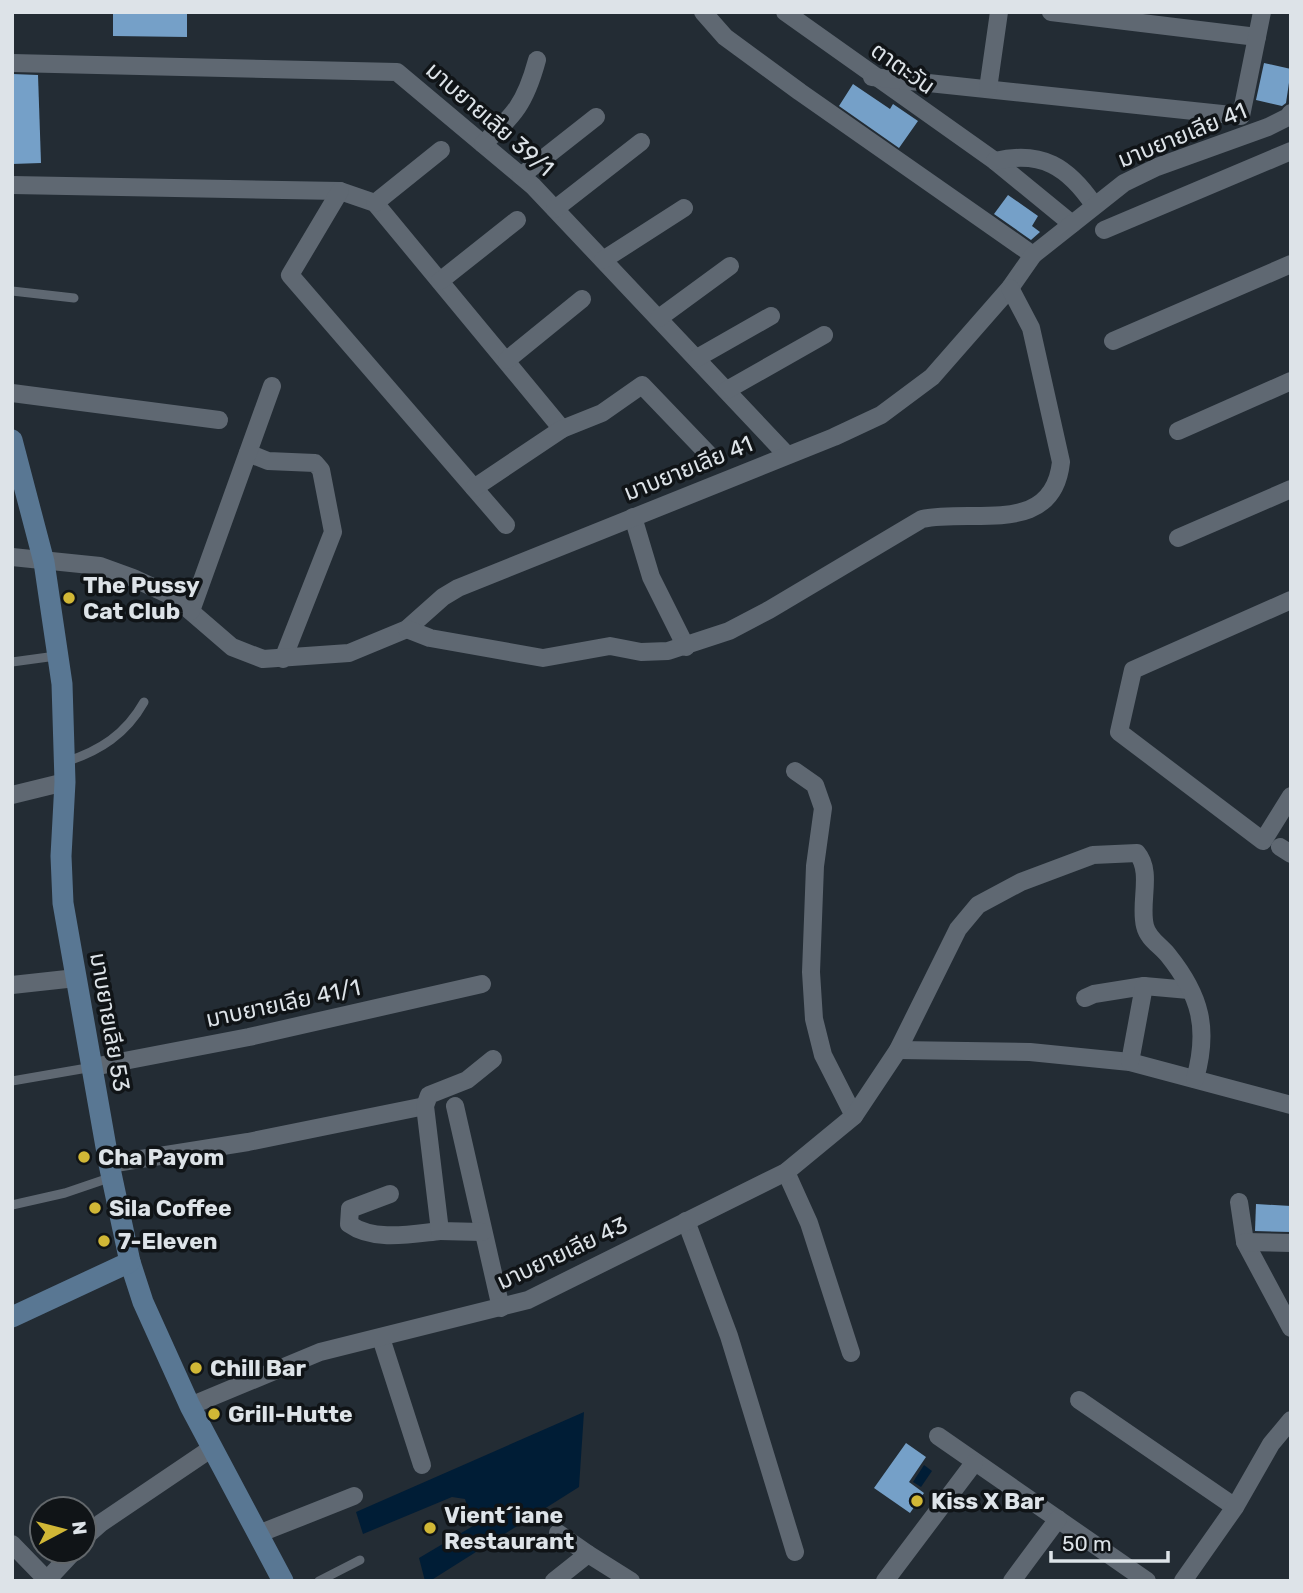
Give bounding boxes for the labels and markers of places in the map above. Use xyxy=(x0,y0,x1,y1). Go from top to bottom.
place label: The Pussy Cat Club xyxy=(83,571,200,625)
marker: The Pussy Cat Club xyxy=(61,590,77,606)
place label: Cha Payom xyxy=(98,1143,224,1171)
marker: Cha Payom xyxy=(76,1149,92,1165)
place label: Sila Coffee xyxy=(109,1194,232,1222)
marker: Sila Coffee xyxy=(87,1200,103,1216)
place label: 7-Eleven xyxy=(118,1227,218,1255)
marker: 7-Eleven xyxy=(96,1233,112,1249)
place label: Chill Bar xyxy=(210,1354,306,1382)
marker: Chill Bar xyxy=(188,1360,204,1376)
place label: Grill-Hutte xyxy=(228,1400,353,1428)
marker: Grill-Hutte xyxy=(206,1406,222,1422)
place label: Kiss X Bar xyxy=(931,1487,1045,1515)
marker: Kiss X Bar xyxy=(909,1493,925,1509)
place label: Vient´iane Restaurant xyxy=(444,1501,575,1555)
marker: Vient´iane Restaurant xyxy=(422,1520,438,1536)

